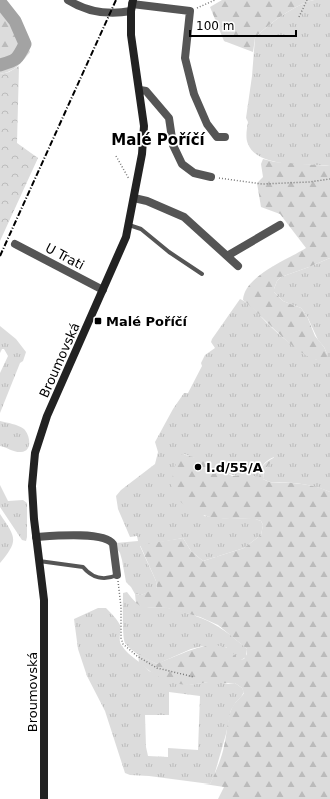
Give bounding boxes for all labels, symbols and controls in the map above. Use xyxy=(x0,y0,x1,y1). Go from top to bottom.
scale bar xyxy=(190,12,296,38)
text: 100 m xyxy=(196,19,234,33)
district label: Malé Poříčí xyxy=(111,131,206,149)
street label: U Trati xyxy=(43,240,87,273)
place label: Malé Poříčí xyxy=(106,314,189,329)
marker: Malé Poříčí xyxy=(93,316,103,326)
street label: Broumovská xyxy=(36,320,83,400)
place label: I.d/55/A xyxy=(206,460,263,475)
marker: I.d/55/A xyxy=(193,462,203,472)
street label: Broumovská xyxy=(25,652,40,732)

